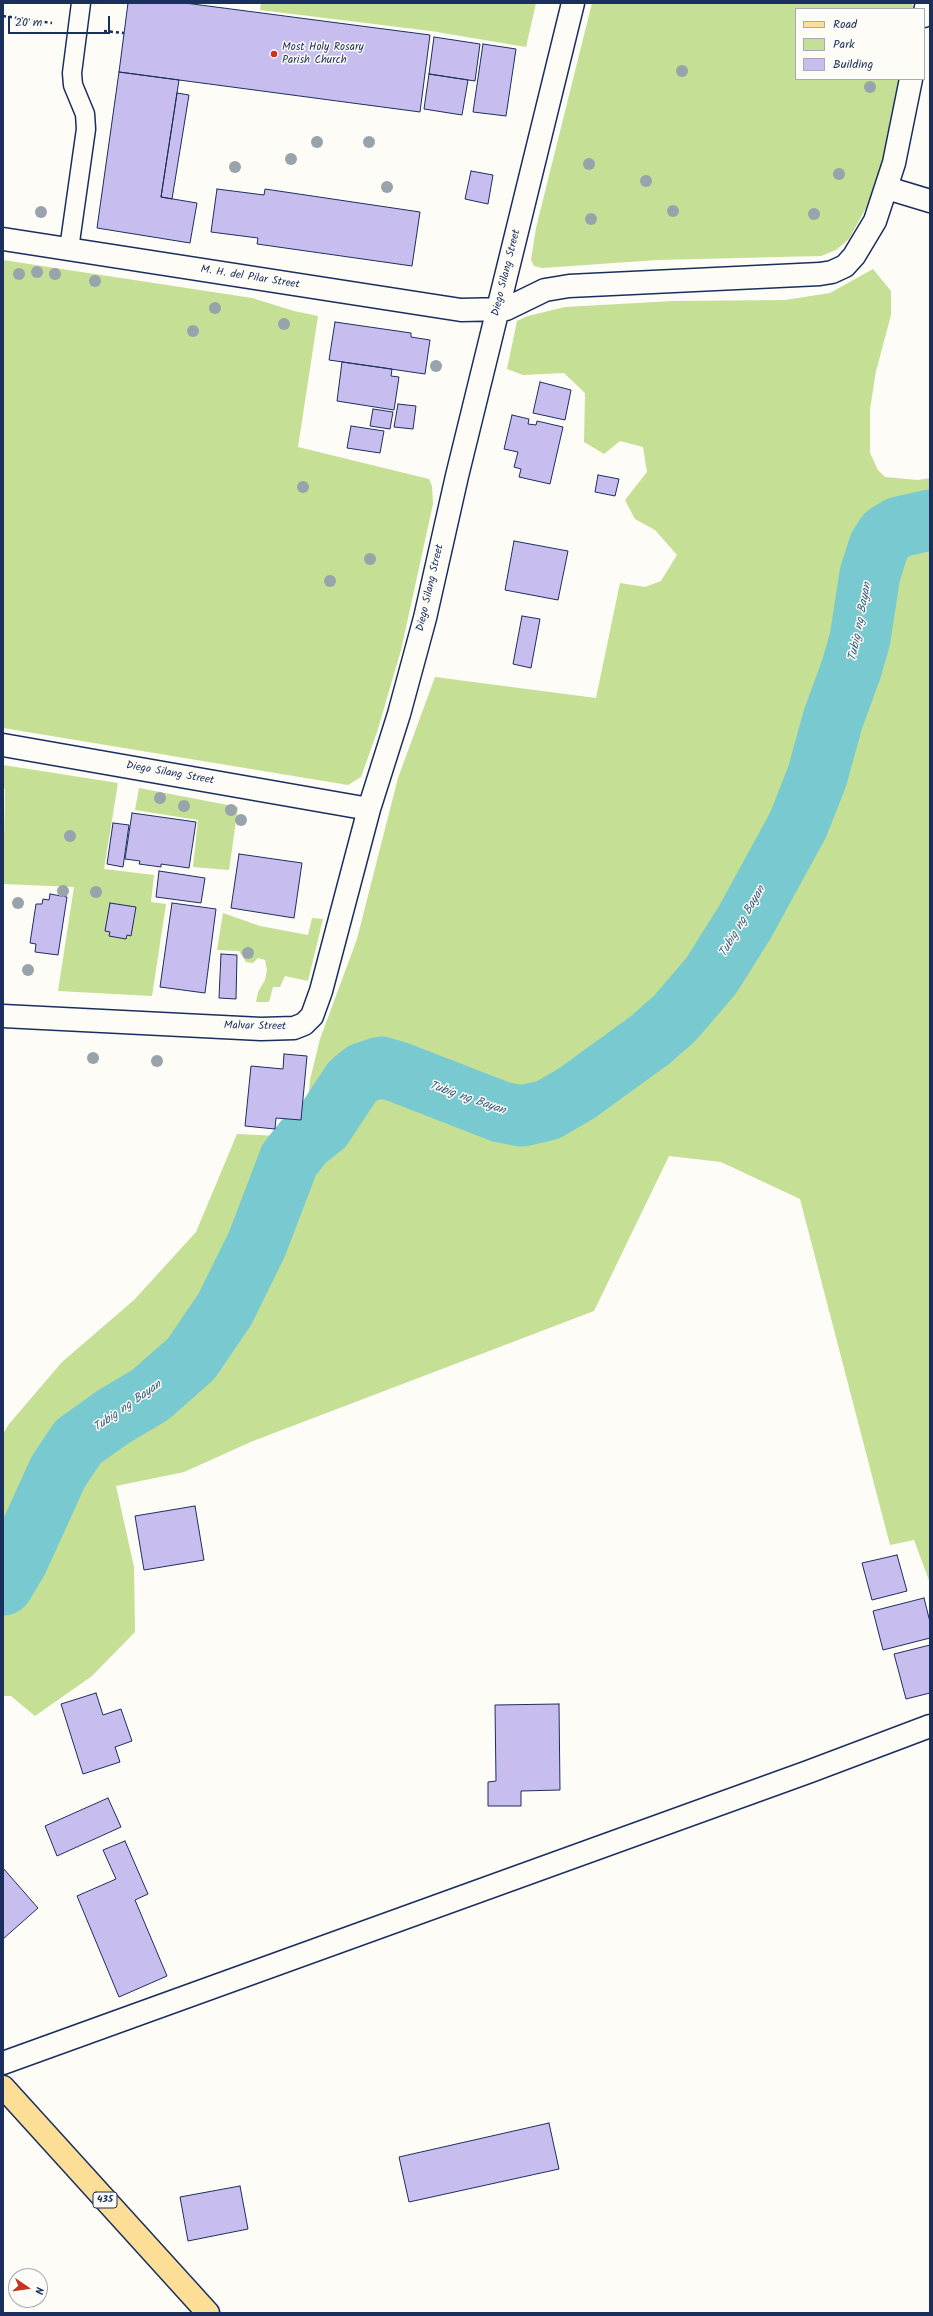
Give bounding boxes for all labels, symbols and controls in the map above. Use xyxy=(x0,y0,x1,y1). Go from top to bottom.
scale bar xyxy=(10,8,112,34)
legend xyxy=(795,8,925,80)
text: 20 m xyxy=(15,13,42,32)
text: Road xyxy=(833,15,857,34)
text: Park xyxy=(833,35,855,54)
place label: Most Holy Rosary Parish Church xyxy=(282,41,364,67)
marker: Most Holy Rosary Parish Church xyxy=(269,49,279,59)
text: Building xyxy=(833,55,873,74)
street label: Diego Silang Street xyxy=(490,228,524,318)
street label: M. H. del Pilar Street xyxy=(200,264,300,292)
street label: Diego Silang Street xyxy=(415,543,447,633)
water label: Tubig ng Bayan xyxy=(846,582,876,662)
street label: Diego Silang Street xyxy=(125,760,215,788)
water label: Tubig ng Bayan xyxy=(717,884,769,960)
street label: Malvar Street xyxy=(224,1020,286,1034)
water label: Tubig ng Bayan xyxy=(427,1079,507,1119)
water label: Tubig ng Bayan xyxy=(91,1378,165,1436)
road number: 435 xyxy=(93,2192,117,2208)
north arrow xyxy=(8,2268,48,2308)
text: N xyxy=(29,2285,48,2296)

